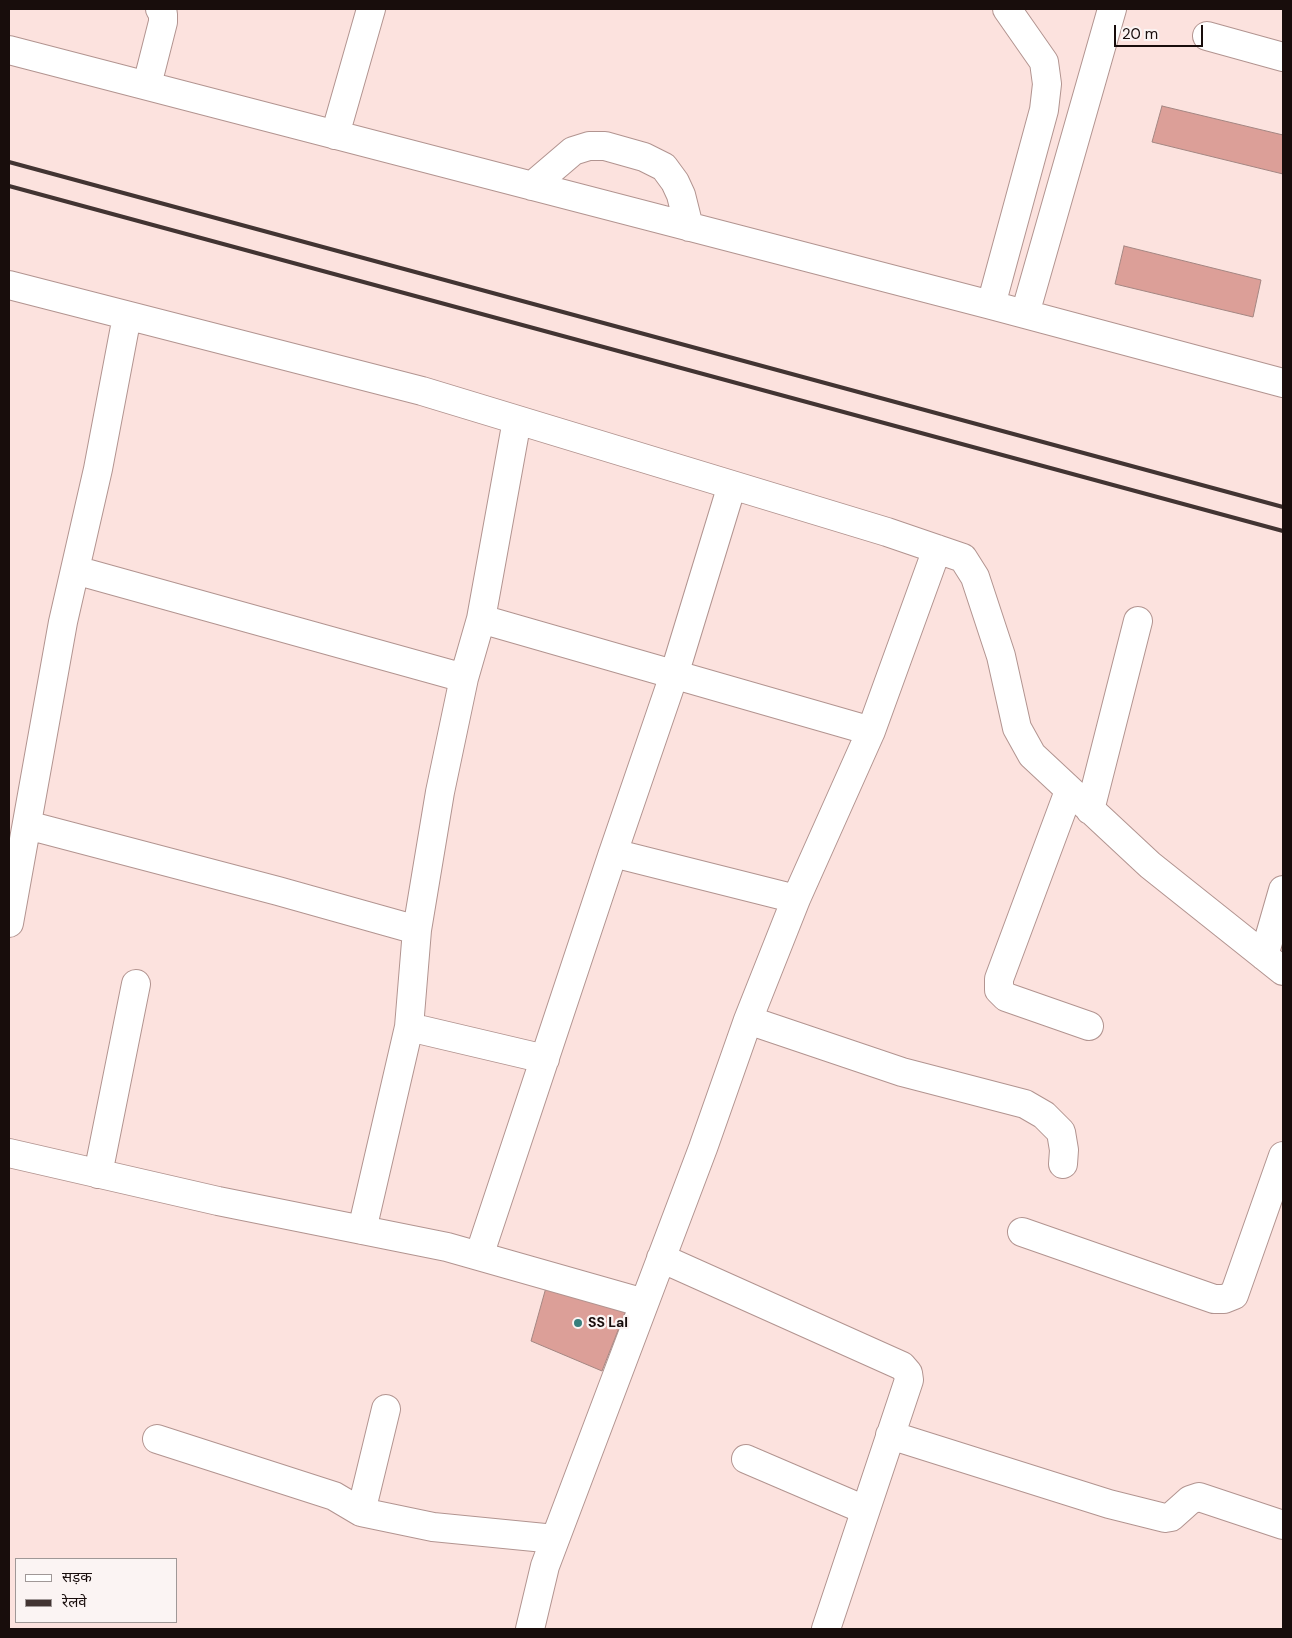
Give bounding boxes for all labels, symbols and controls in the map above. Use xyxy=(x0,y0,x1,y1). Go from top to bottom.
scale bar xyxy=(1117,15,1206,47)
text: 20 m xyxy=(1122,24,1158,44)
place label: SS Lal xyxy=(588,1315,628,1331)
marker: SS Lal xyxy=(572,1317,584,1329)
legend xyxy=(15,1558,178,1623)
text: सड़क xyxy=(62,1567,92,1587)
text: रेलवे xyxy=(62,1592,87,1612)

